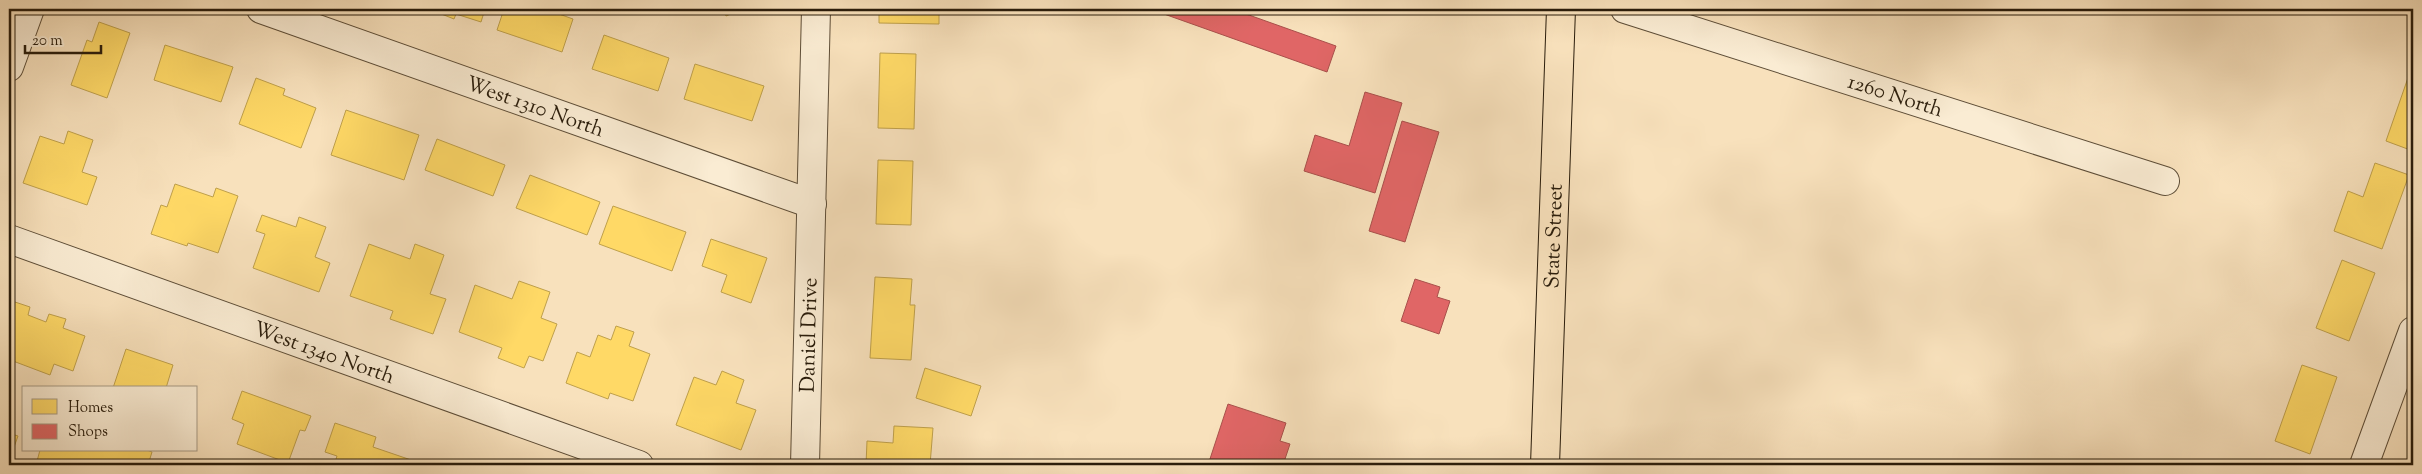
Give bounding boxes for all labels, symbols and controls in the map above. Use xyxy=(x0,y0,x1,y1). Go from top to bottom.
scale bar xyxy=(25,22,101,54)
text: 20 m xyxy=(32,31,63,52)
street label: 1260 North xyxy=(1844,68,1946,126)
street label: West 1310 North xyxy=(462,70,608,146)
street label: State Street xyxy=(1538,183,1572,289)
street label: Daniel Drive xyxy=(794,277,827,393)
street label: West 1340 North xyxy=(249,315,398,393)
legend xyxy=(22,386,198,452)
text: Homes xyxy=(68,398,113,419)
text: Shops xyxy=(68,422,108,443)

